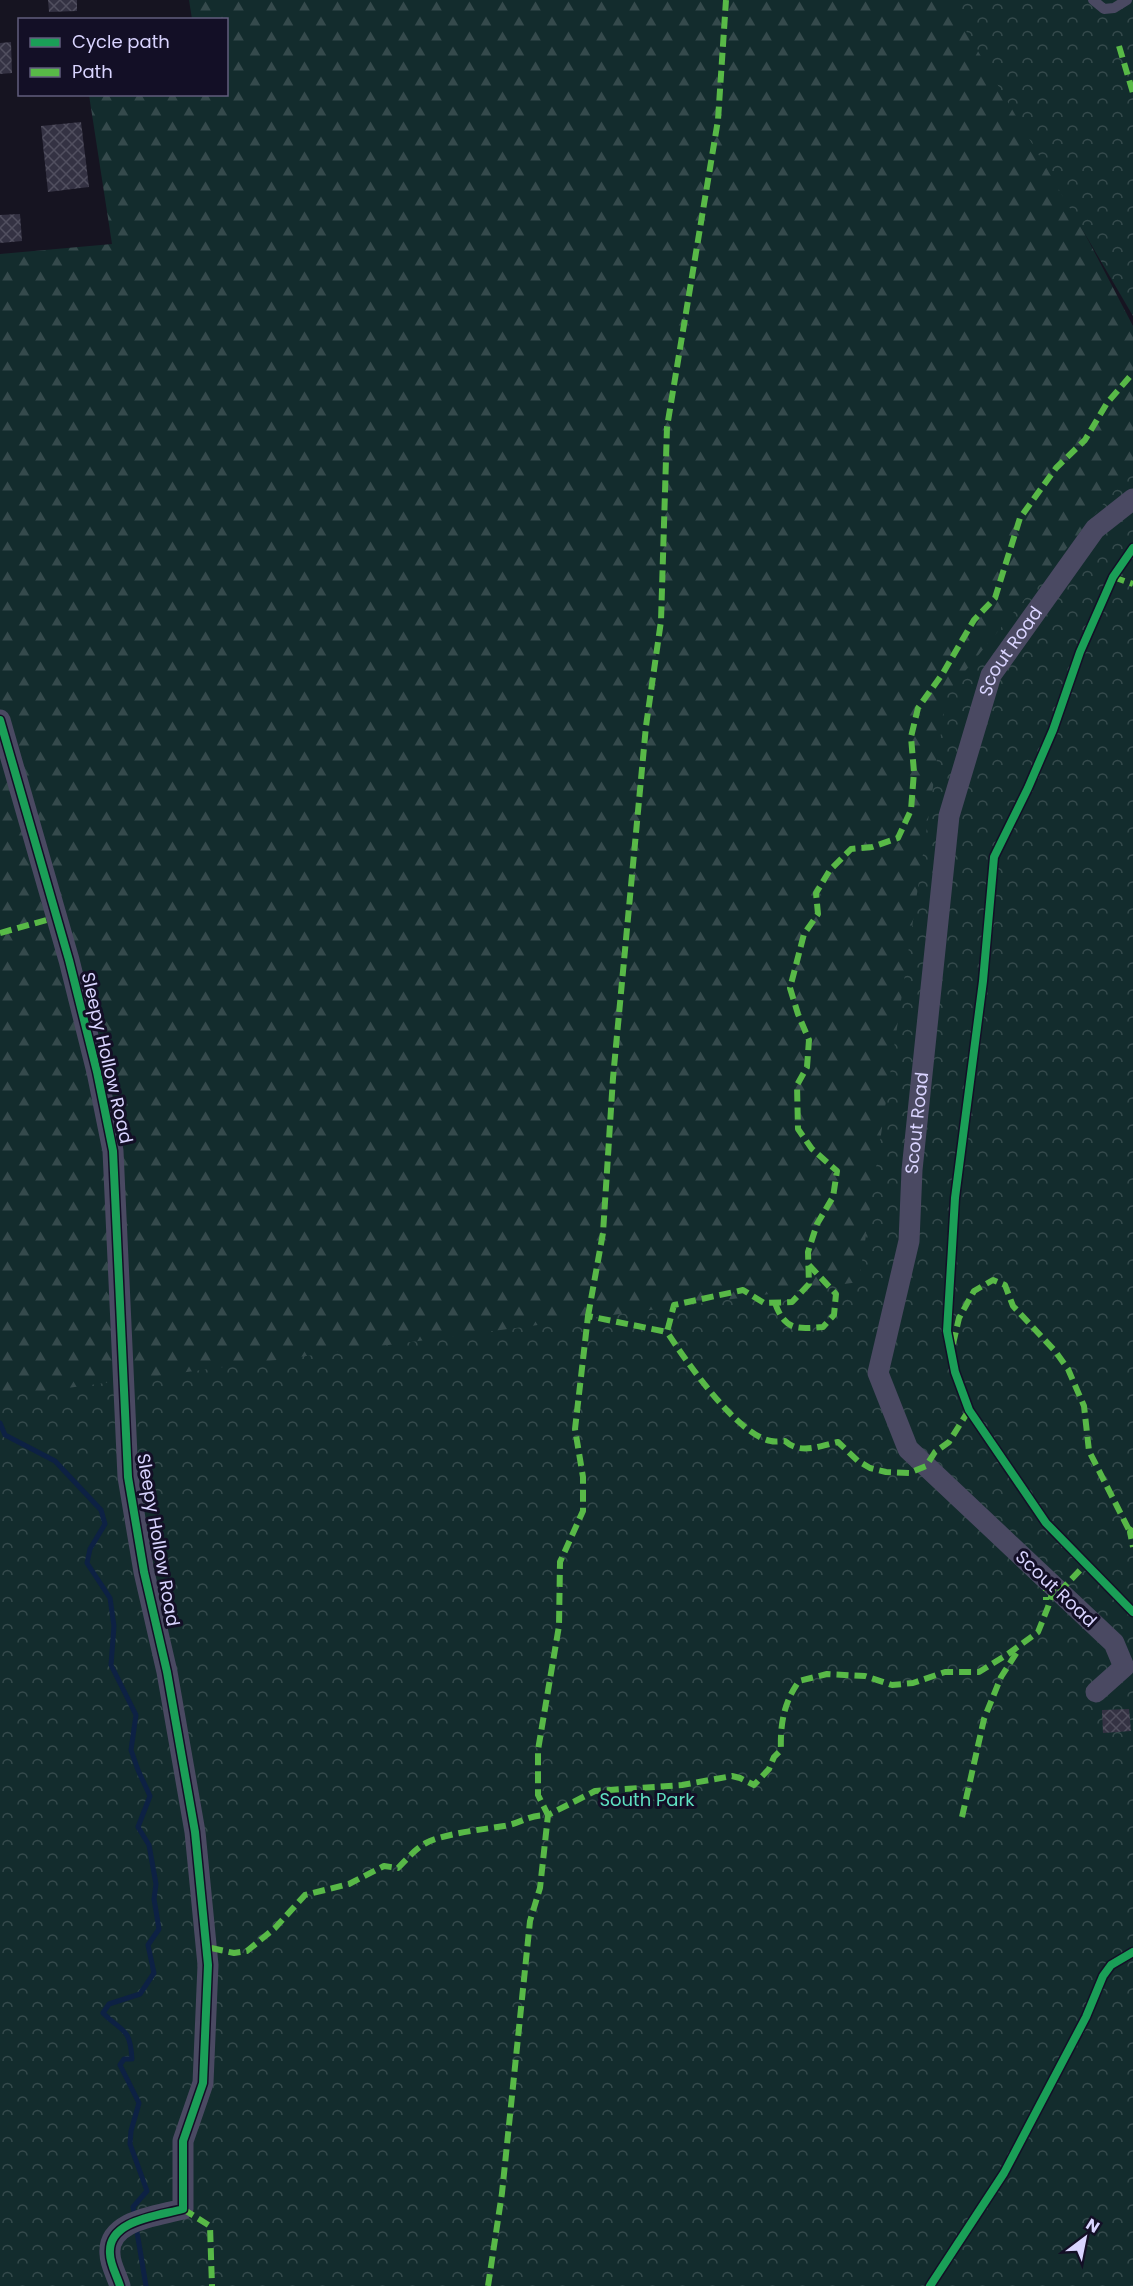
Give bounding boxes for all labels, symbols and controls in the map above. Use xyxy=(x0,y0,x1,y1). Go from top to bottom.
legend xyxy=(18,18,228,96)
text: Cycle path xyxy=(72,29,170,54)
text: Path xyxy=(72,59,113,84)
street label: Scout Road xyxy=(972,601,1048,699)
street label: Sleepy Hollow Road xyxy=(76,970,139,1146)
street label: Scout Road xyxy=(899,1071,934,1175)
street label: Sleepy Hollow Road xyxy=(131,1452,186,1628)
street label: Scout Road xyxy=(1010,1544,1102,1633)
park label: South Park xyxy=(599,1787,695,1812)
north arrow xyxy=(1055,2208,1115,2268)
text: N xyxy=(1081,2213,1104,2239)

